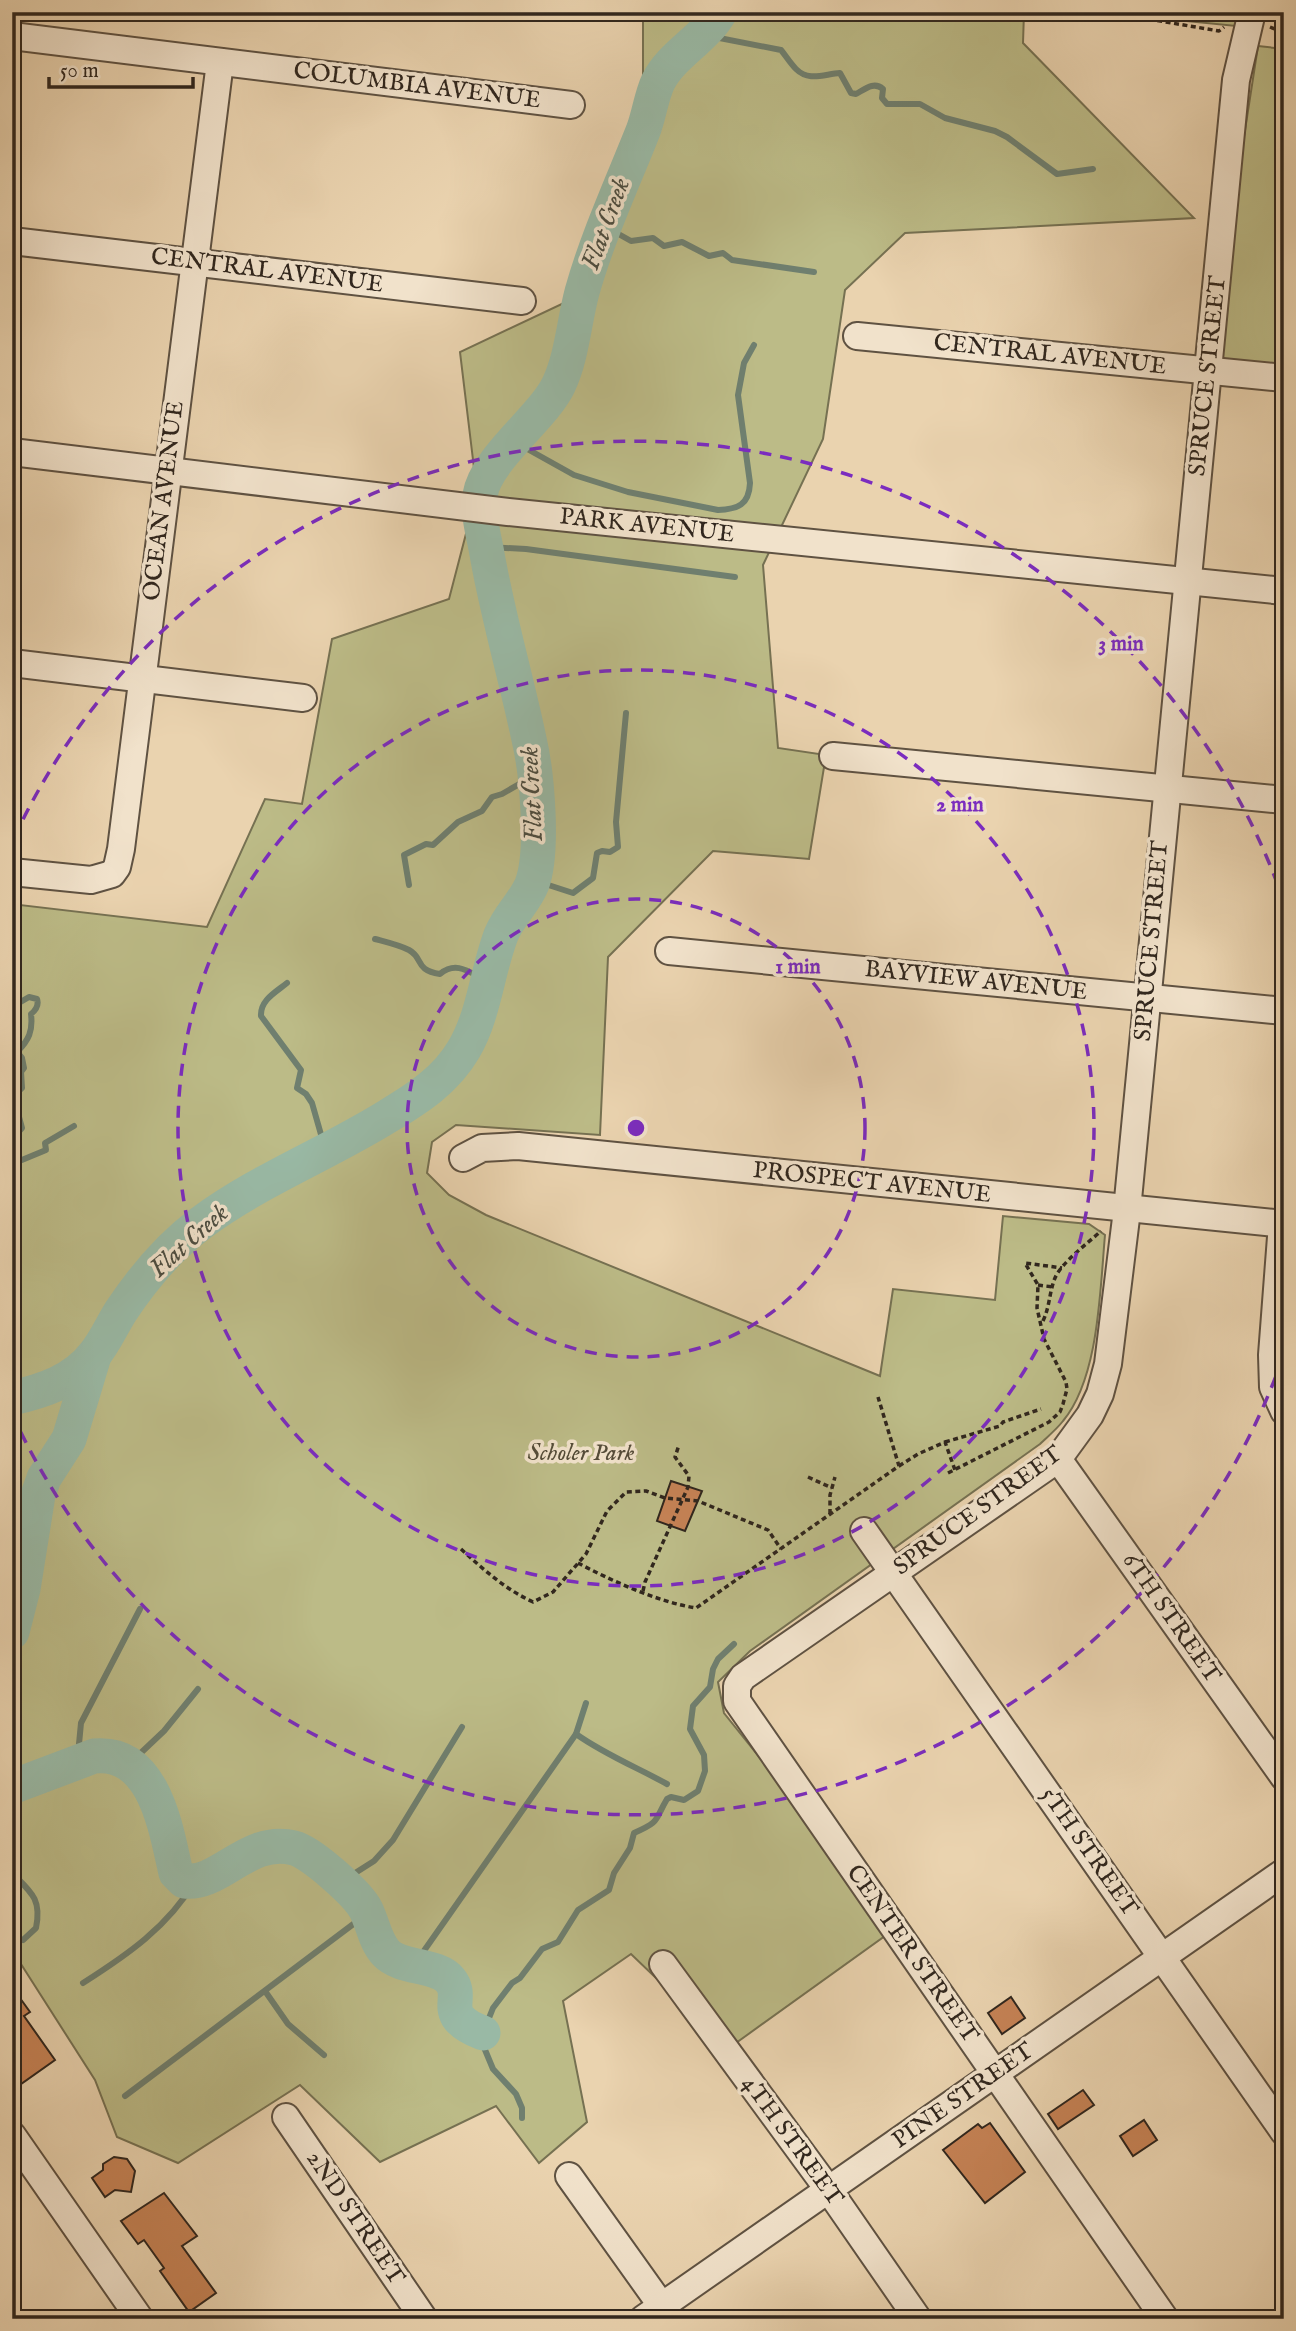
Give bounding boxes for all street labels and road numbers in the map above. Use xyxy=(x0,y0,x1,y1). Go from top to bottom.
street label: COLUMBIA AVENUE xyxy=(292,55,542,117)
street label: CENTRAL AVENUE xyxy=(149,241,385,301)
street label: SPRUCE STREET xyxy=(1182,274,1234,478)
street label: CENTRAL AVENUE xyxy=(932,327,1168,383)
street label: OCEAN AVENUE xyxy=(136,399,192,603)
street label: PARK AVENUE xyxy=(558,501,736,551)
street label: SPRUCE STREET xyxy=(1128,839,1176,1043)
street label: BAYVIEW AVENUE xyxy=(863,954,1089,1008)
street label: PROSPECT AVENUE xyxy=(751,1155,993,1211)
street label: SPRUCE STREET xyxy=(887,1439,1069,1583)
street label: 6TH STREET xyxy=(1115,1547,1228,1690)
street label: 5TH STREET xyxy=(1033,1781,1145,1923)
street label: CENTER STREET xyxy=(839,1859,985,2050)
street label: PINE STREET xyxy=(886,2036,1040,2156)
street label: 4TH STREET xyxy=(734,2070,850,2213)
street label: 2ND STREET xyxy=(299,2145,412,2291)

